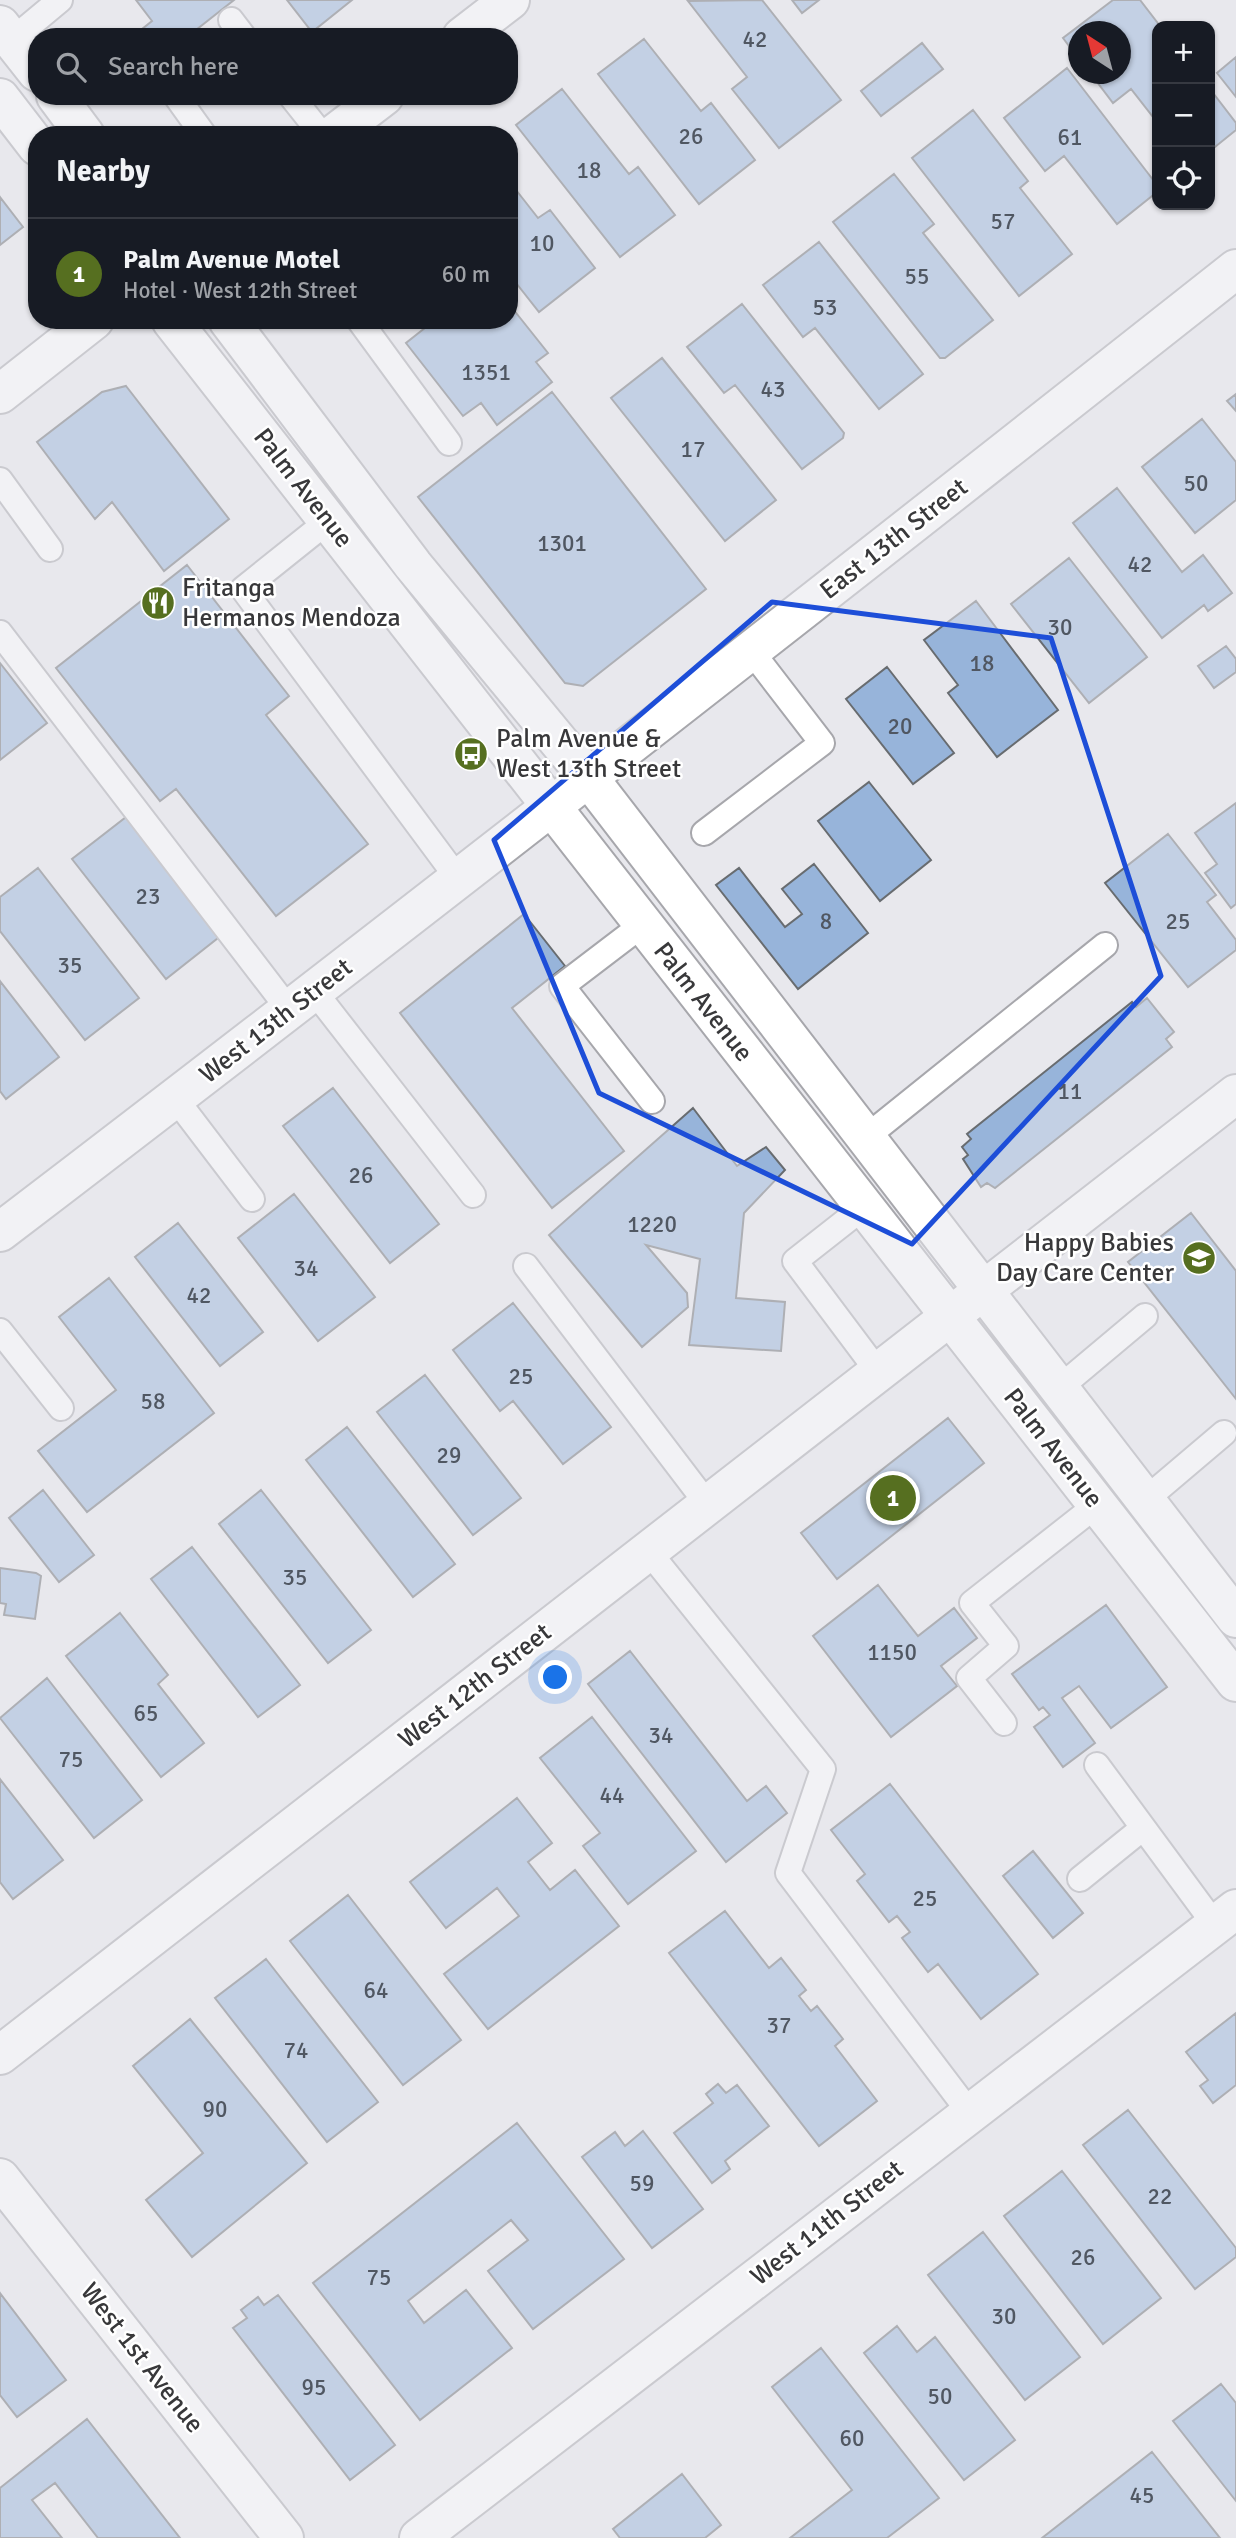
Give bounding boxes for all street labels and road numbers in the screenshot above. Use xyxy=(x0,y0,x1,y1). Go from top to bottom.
street label: Palm Avenue xyxy=(246,422,360,554)
street label: East 13th Street xyxy=(814,471,974,607)
street label: Palm Avenue xyxy=(646,936,760,1068)
street label: West 13th Street xyxy=(193,951,359,1091)
street label: Palm Avenue xyxy=(996,1382,1110,1514)
street label: West 12th Street xyxy=(392,1616,558,1756)
street label: West 11th Street xyxy=(744,2153,910,2293)
street label: West 1st Avenue xyxy=(73,2276,211,2440)

